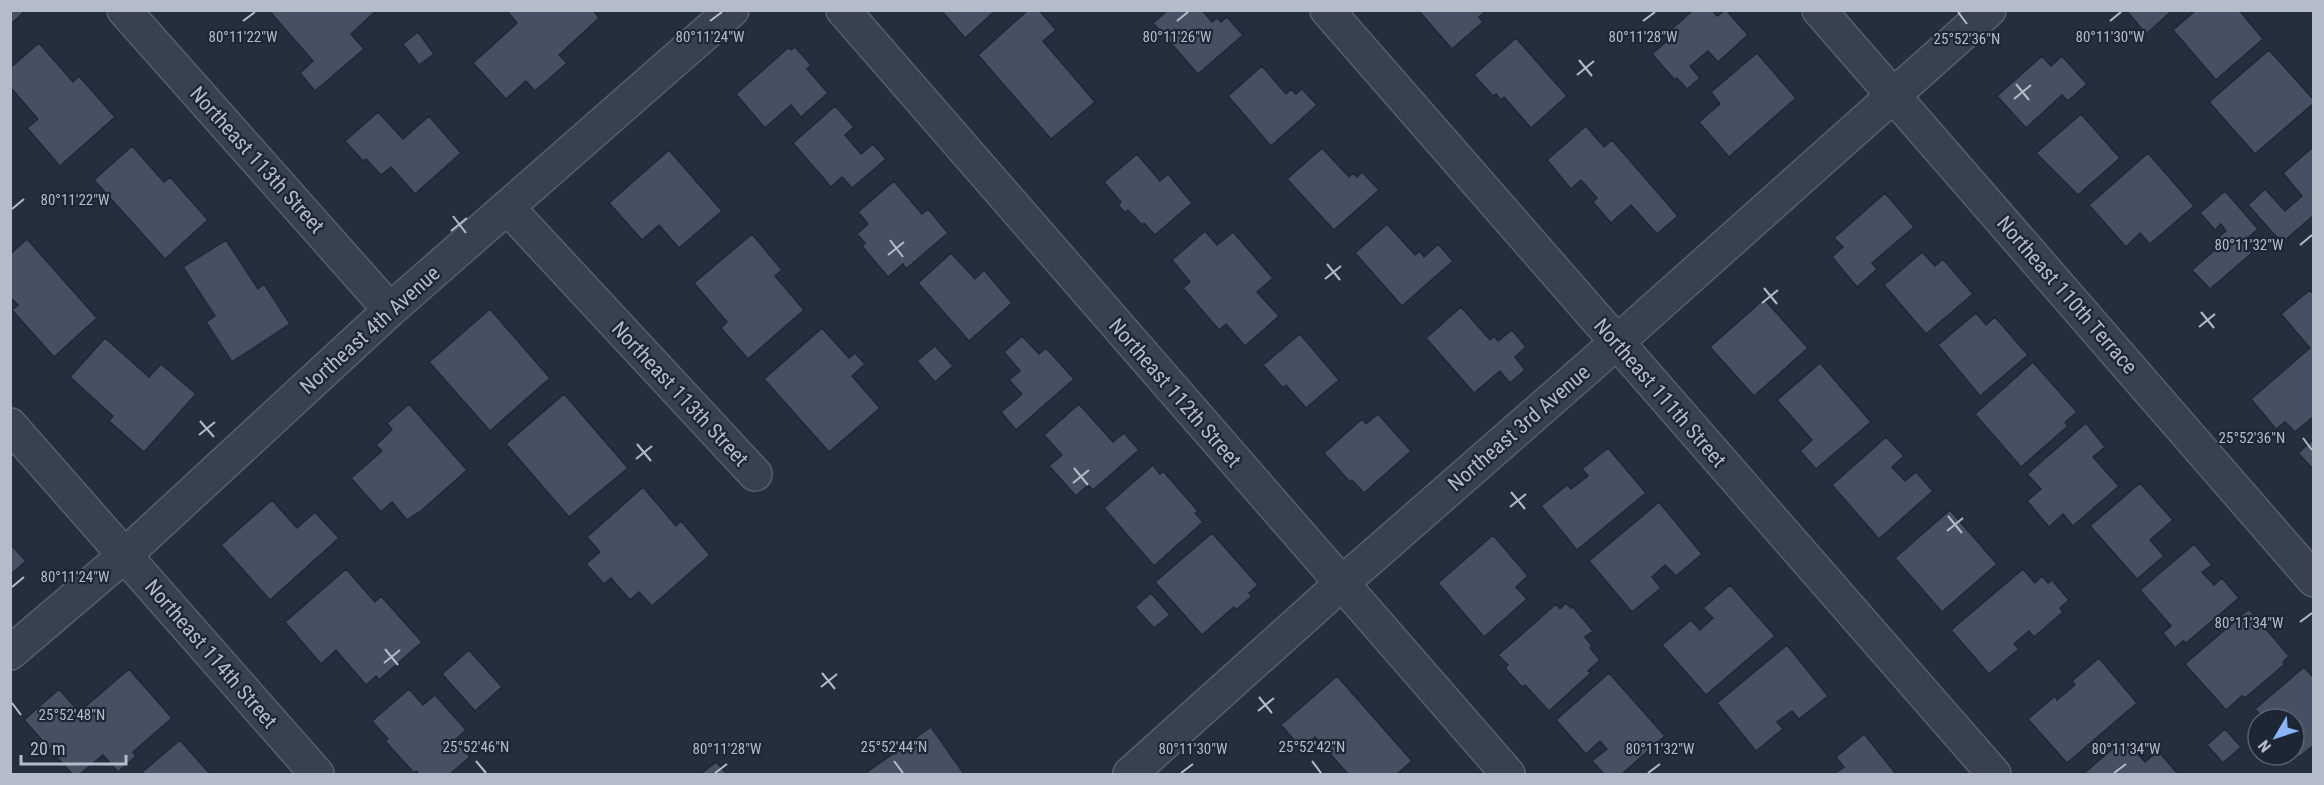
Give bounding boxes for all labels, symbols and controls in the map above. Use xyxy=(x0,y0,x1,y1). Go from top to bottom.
text: 80°11'22"W xyxy=(209,28,278,46)
text: 80°11'24"W xyxy=(676,28,745,46)
text: 80°11'26"W xyxy=(1143,28,1212,46)
text: 80°11'28"W xyxy=(1609,28,1678,46)
text: 80°11'30"W xyxy=(2076,28,2145,46)
text: 25°52'36"N xyxy=(1934,30,2000,48)
street label: Northeast 113th Street xyxy=(185,82,329,238)
text: 80°11'22"W xyxy=(41,191,110,209)
street label: Northeast 110th Terrace xyxy=(1992,211,2142,379)
text: 80°11'32"W xyxy=(2215,236,2284,254)
street label: Northeast 4th Avenue xyxy=(295,261,445,399)
street label: Northeast 112th Street xyxy=(1104,314,1246,472)
street label: Northeast 111th Street xyxy=(1589,314,1731,472)
street label: Northeast 113th Street xyxy=(607,317,753,471)
street label: Northeast 3rd Avenue xyxy=(1443,360,1595,496)
text: 25°52'36"N xyxy=(2219,429,2285,447)
text: 80°11'24"W xyxy=(41,568,110,586)
street label: Northeast 114th Street xyxy=(140,575,282,733)
text: 80°11'34"W xyxy=(2215,614,2284,632)
text: 25°52'48"N xyxy=(39,706,105,724)
north arrow xyxy=(2246,707,2306,767)
scale bar xyxy=(21,728,126,766)
text: N xyxy=(2254,736,2275,756)
text: 20 m xyxy=(30,738,65,759)
text: 25°52'46"N xyxy=(443,738,509,756)
text: 25°52'44"N xyxy=(861,738,927,756)
text: 25°52'42"N xyxy=(1279,738,1345,756)
text: 80°11'28"W xyxy=(693,740,762,758)
text: 80°11'30"W xyxy=(1159,740,1228,758)
text: 80°11'32"W xyxy=(1626,740,1695,758)
text: 80°11'34"W xyxy=(2092,740,2161,758)

